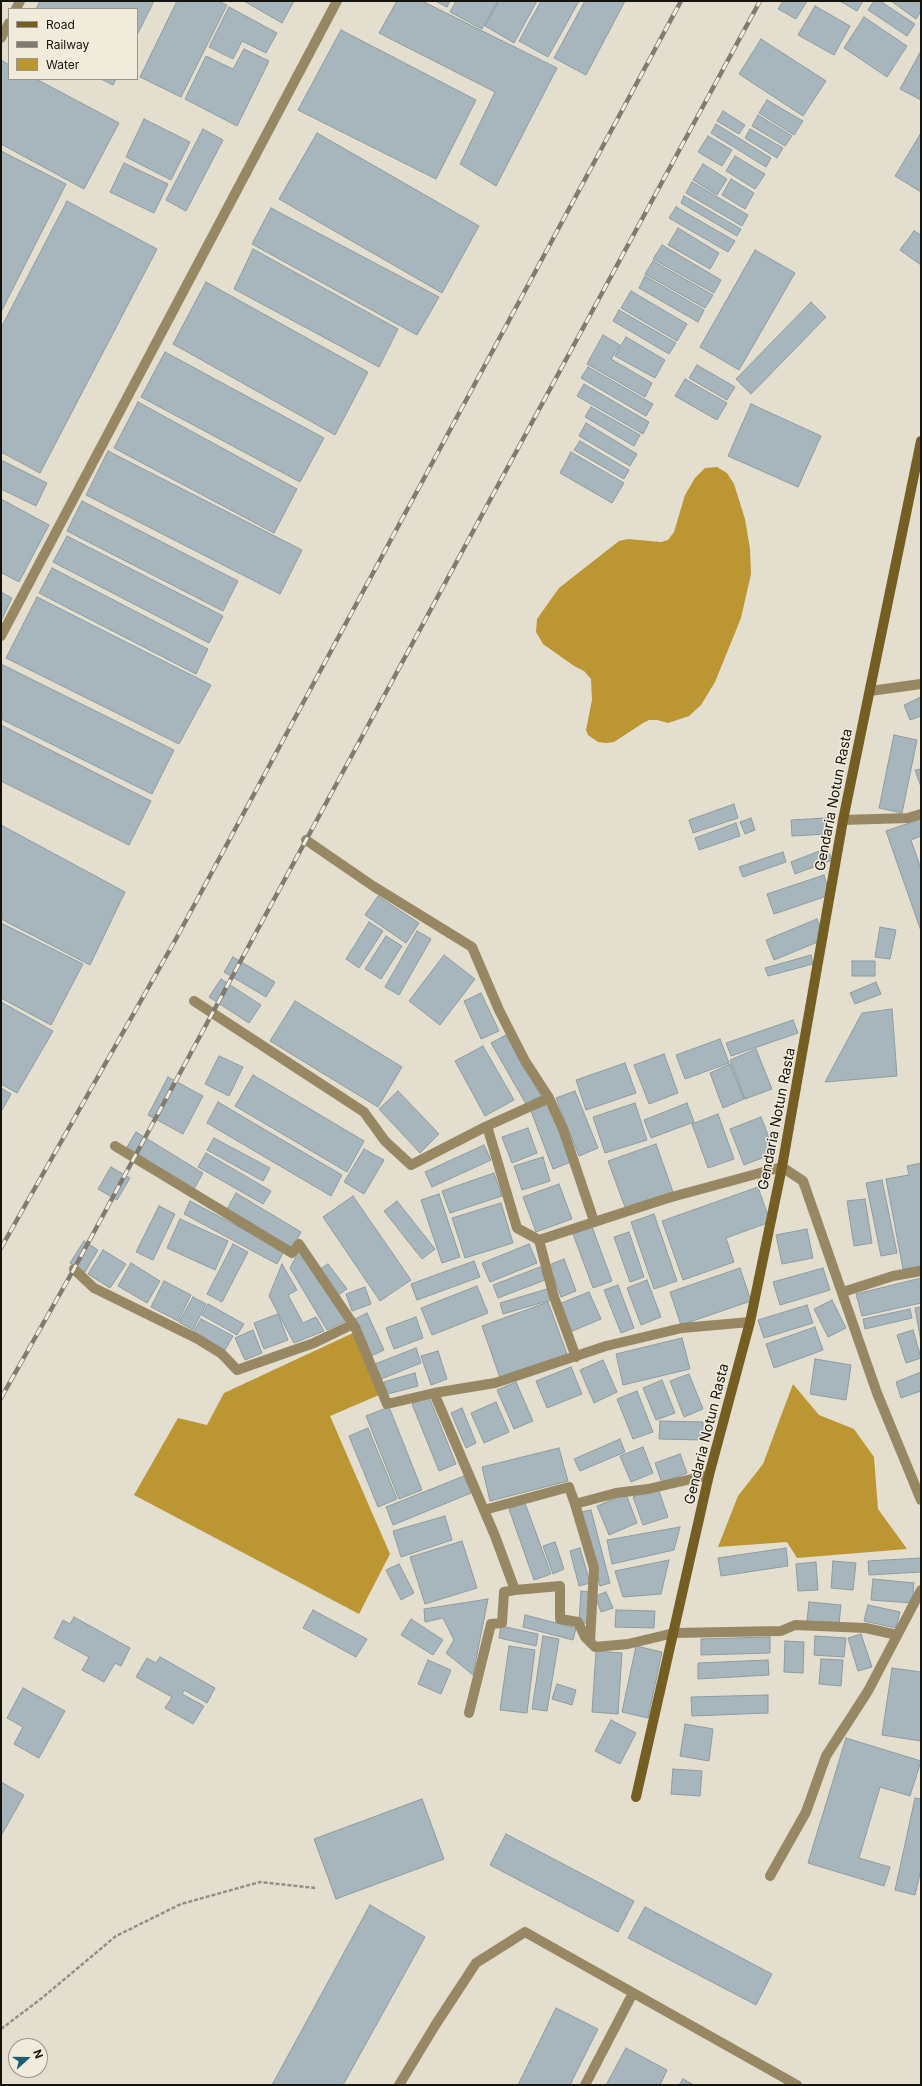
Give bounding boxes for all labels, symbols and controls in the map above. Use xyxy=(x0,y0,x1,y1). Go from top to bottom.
legend xyxy=(8,8,138,80)
text: Road xyxy=(46,17,75,32)
text: Railway xyxy=(46,37,89,52)
text: Water xyxy=(46,57,79,72)
street label: Gendaria Notun Rasta xyxy=(812,727,856,873)
street label: Gendaria Notun Rasta xyxy=(755,1046,799,1192)
street label: Gendaria Notun Rasta xyxy=(681,1362,733,1506)
north arrow xyxy=(8,2038,48,2078)
text: N xyxy=(30,2048,46,2060)

